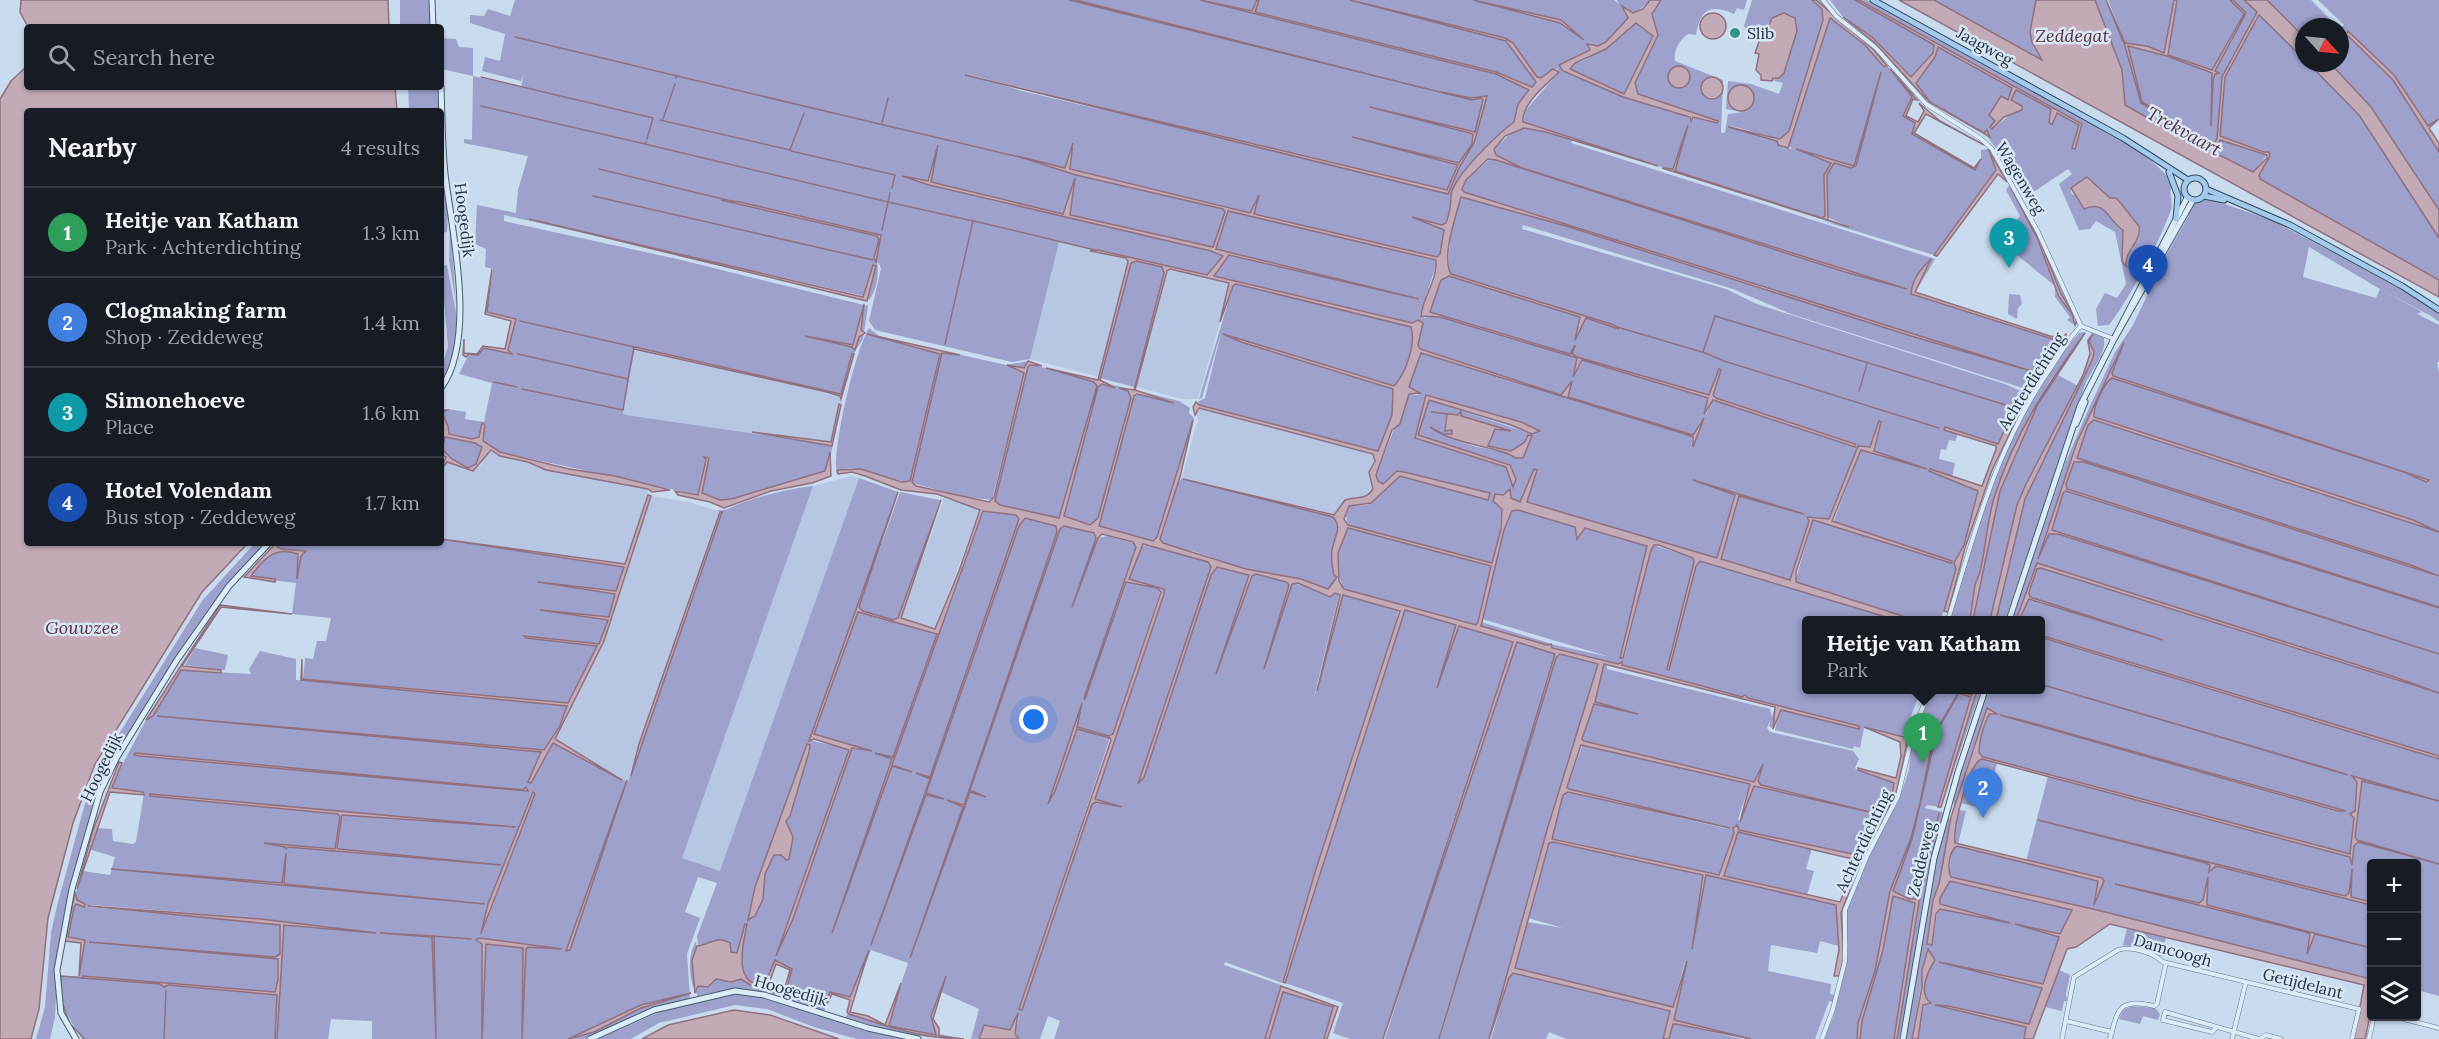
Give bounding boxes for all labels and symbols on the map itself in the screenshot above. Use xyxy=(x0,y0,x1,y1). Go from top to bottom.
north arrow xyxy=(2295,18,2349,72)
street label: Jaagweg xyxy=(1952,22,2018,70)
place label: Slib xyxy=(1747,23,1774,43)
water label: Zeddegat xyxy=(2035,24,2109,47)
marker: Slib xyxy=(1728,26,1742,40)
water label: Trekvaart xyxy=(2143,101,2226,161)
street label: Wagenweg xyxy=(1992,138,2051,219)
street label: Hoogedijk xyxy=(451,182,480,259)
pin: 3 xyxy=(1990,218,2028,268)
pin: 4 xyxy=(2128,246,2168,295)
street label: Achterdichting xyxy=(1993,328,2069,434)
water label: Gouwzee xyxy=(45,616,119,639)
your location xyxy=(1019,705,1048,734)
pin: 1 xyxy=(1904,714,1942,763)
street label: Hoogedijk xyxy=(76,729,127,805)
pin: 2 xyxy=(1964,768,2002,818)
street label: Achterdichting xyxy=(1830,785,1896,896)
street label: Zeddeweg xyxy=(1903,818,1940,898)
street label: Damcoogh xyxy=(2132,929,2215,971)
street label: Getijdelant xyxy=(2261,963,2346,1003)
street label: Hoogedijk xyxy=(752,970,830,1010)

